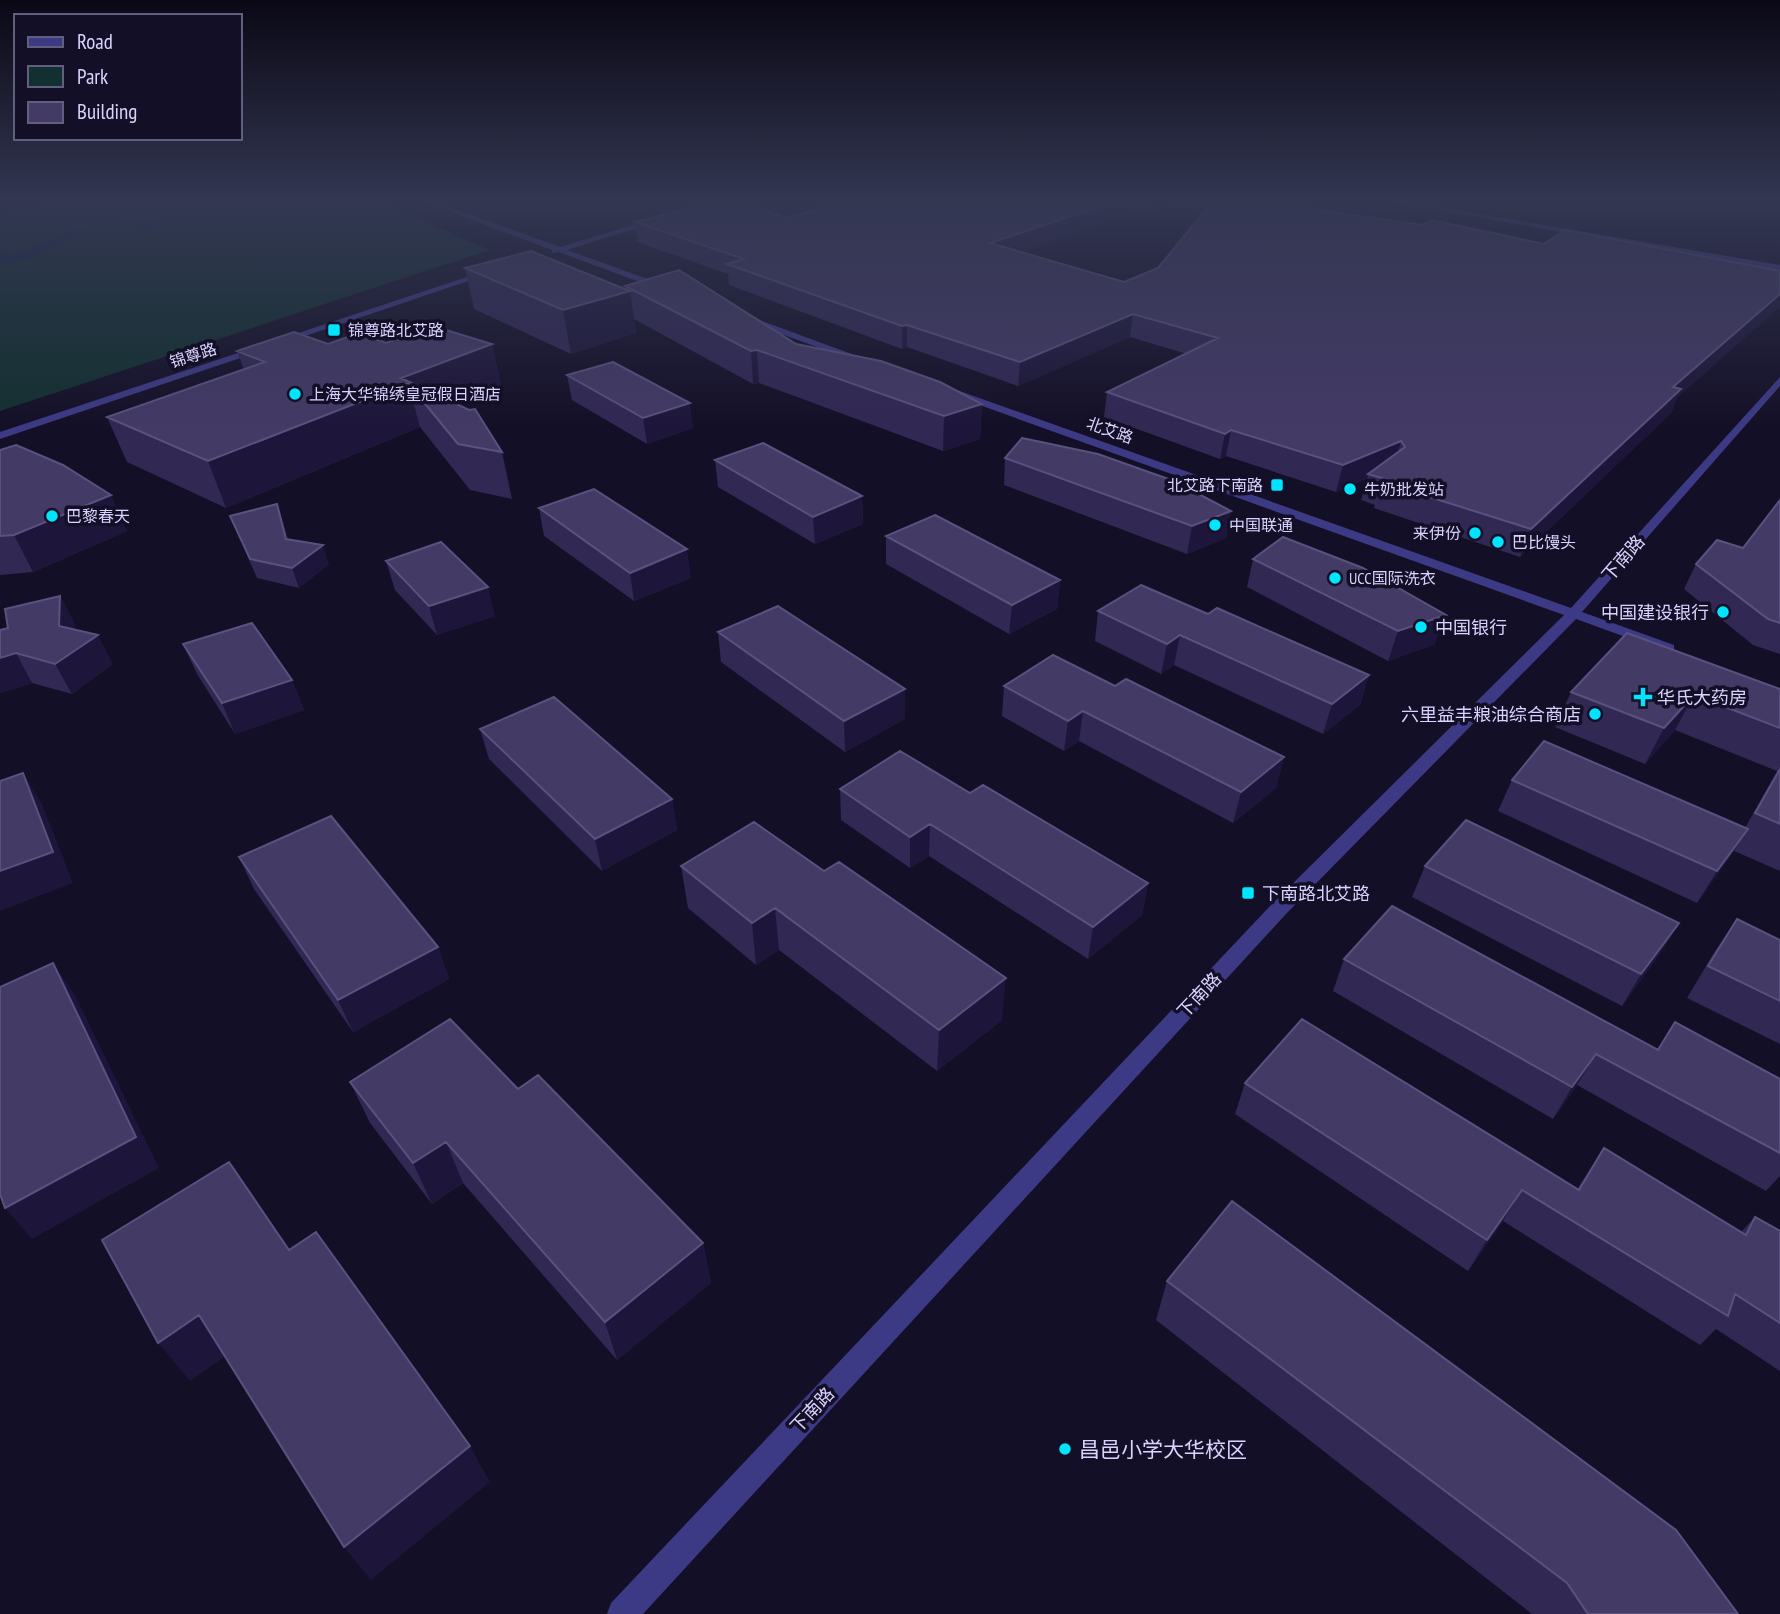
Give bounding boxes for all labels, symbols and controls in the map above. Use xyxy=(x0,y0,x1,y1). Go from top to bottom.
legend xyxy=(14,14,242,140)
text: Road xyxy=(77,28,113,55)
text: Park xyxy=(77,63,108,90)
text: Building xyxy=(77,98,137,125)
place label: 锦尊路北艾路 xyxy=(348,320,444,340)
marker: 锦尊路北艾路 xyxy=(326,322,342,338)
street label: 锦尊路 xyxy=(167,338,219,372)
place label: 上海大华锦绣皇冠假日酒店 xyxy=(309,384,501,404)
marker: 上海大华锦绣皇冠假日酒店 xyxy=(287,386,303,402)
street label: 北艾路 xyxy=(1084,412,1136,448)
place label: 北艾路下南路 xyxy=(1167,475,1263,495)
marker: 北艾路下南路 xyxy=(1269,477,1285,493)
place label: 牛奶批发站 xyxy=(1364,479,1444,499)
marker: 牛奶批发站 xyxy=(1342,481,1358,497)
place label: 巴黎春天 xyxy=(66,506,130,526)
marker: 巴黎春天 xyxy=(44,508,60,524)
place label: 中国联通 xyxy=(1229,515,1293,535)
marker: 中国联通 xyxy=(1207,517,1223,533)
place label: 来伊份 xyxy=(1413,523,1461,543)
marker: 来伊份 xyxy=(1467,525,1483,541)
street label: 下南路 xyxy=(1597,530,1649,586)
place label: 巴比馒头 xyxy=(1512,532,1576,552)
marker: 巴比馒头 xyxy=(1490,534,1506,550)
place label: UCC国际洗衣 xyxy=(1349,568,1436,588)
marker: UCC国际洗衣 xyxy=(1327,570,1343,586)
place label: 中国建设银行 xyxy=(1601,601,1709,624)
marker: 中国建设银行 xyxy=(1715,604,1731,620)
place label: 中国银行 xyxy=(1435,616,1507,639)
marker: 中国银行 xyxy=(1413,619,1429,635)
place label: 华氏大药房 xyxy=(1657,686,1747,709)
marker: 华氏大药房 xyxy=(1635,689,1651,705)
place label: 六里益丰粮油综合商店 xyxy=(1401,703,1581,726)
marker: 六里益丰粮油综合商店 xyxy=(1587,706,1603,722)
place label: 下南路北艾路 xyxy=(1262,882,1370,905)
marker: 下南路北艾路 xyxy=(1240,885,1256,901)
street label: 下南路 xyxy=(1172,967,1226,1023)
street label: 下南路 xyxy=(785,1382,839,1438)
place label: 昌邑小学大华校区 xyxy=(1079,1436,1247,1463)
marker: 昌邑小学大华校区 xyxy=(1057,1441,1073,1457)

